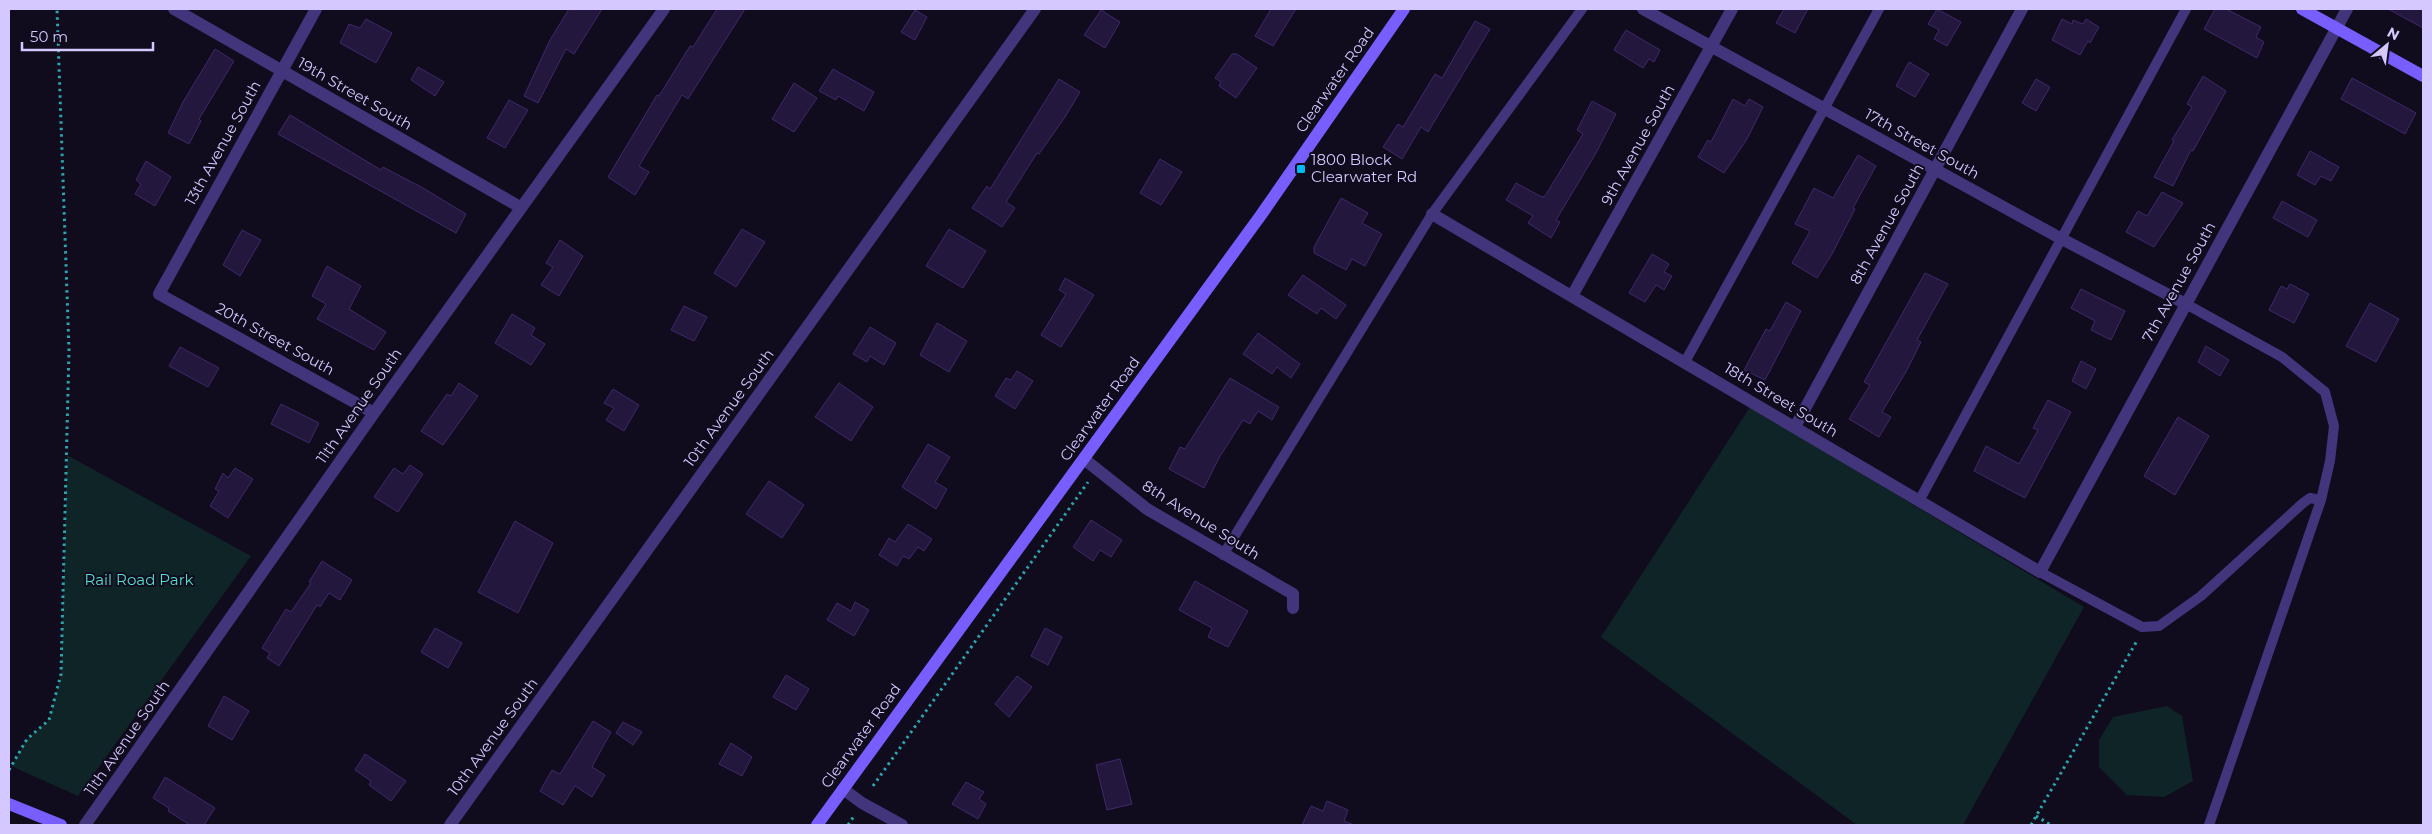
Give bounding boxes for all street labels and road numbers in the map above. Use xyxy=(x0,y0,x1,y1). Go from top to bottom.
street label: Clearwater Road xyxy=(1291,23,1378,136)
street label: 19th Street South xyxy=(295,53,416,134)
street label: 13th Avenue South xyxy=(180,77,265,208)
street label: 9th Avenue South xyxy=(1597,81,1679,208)
street label: 17th Street South xyxy=(1861,104,1983,183)
street label: 8th Avenue South xyxy=(1845,160,1928,287)
street label: 7th Avenue South xyxy=(2138,218,2219,345)
street label: 20th Street South xyxy=(212,298,338,379)
street label: 11th Avenue South xyxy=(312,344,406,467)
street label: 10th Avenue South xyxy=(679,345,778,470)
street label: Clearwater Road xyxy=(1055,353,1144,465)
street label: 18th Street South xyxy=(1721,358,1842,441)
street label: 8th Avenue South xyxy=(1139,476,1264,563)
street label: 10th Avenue South xyxy=(443,674,542,799)
street label: 11th Avenue South xyxy=(80,676,174,799)
street label: Clearwater Road xyxy=(816,680,905,792)

